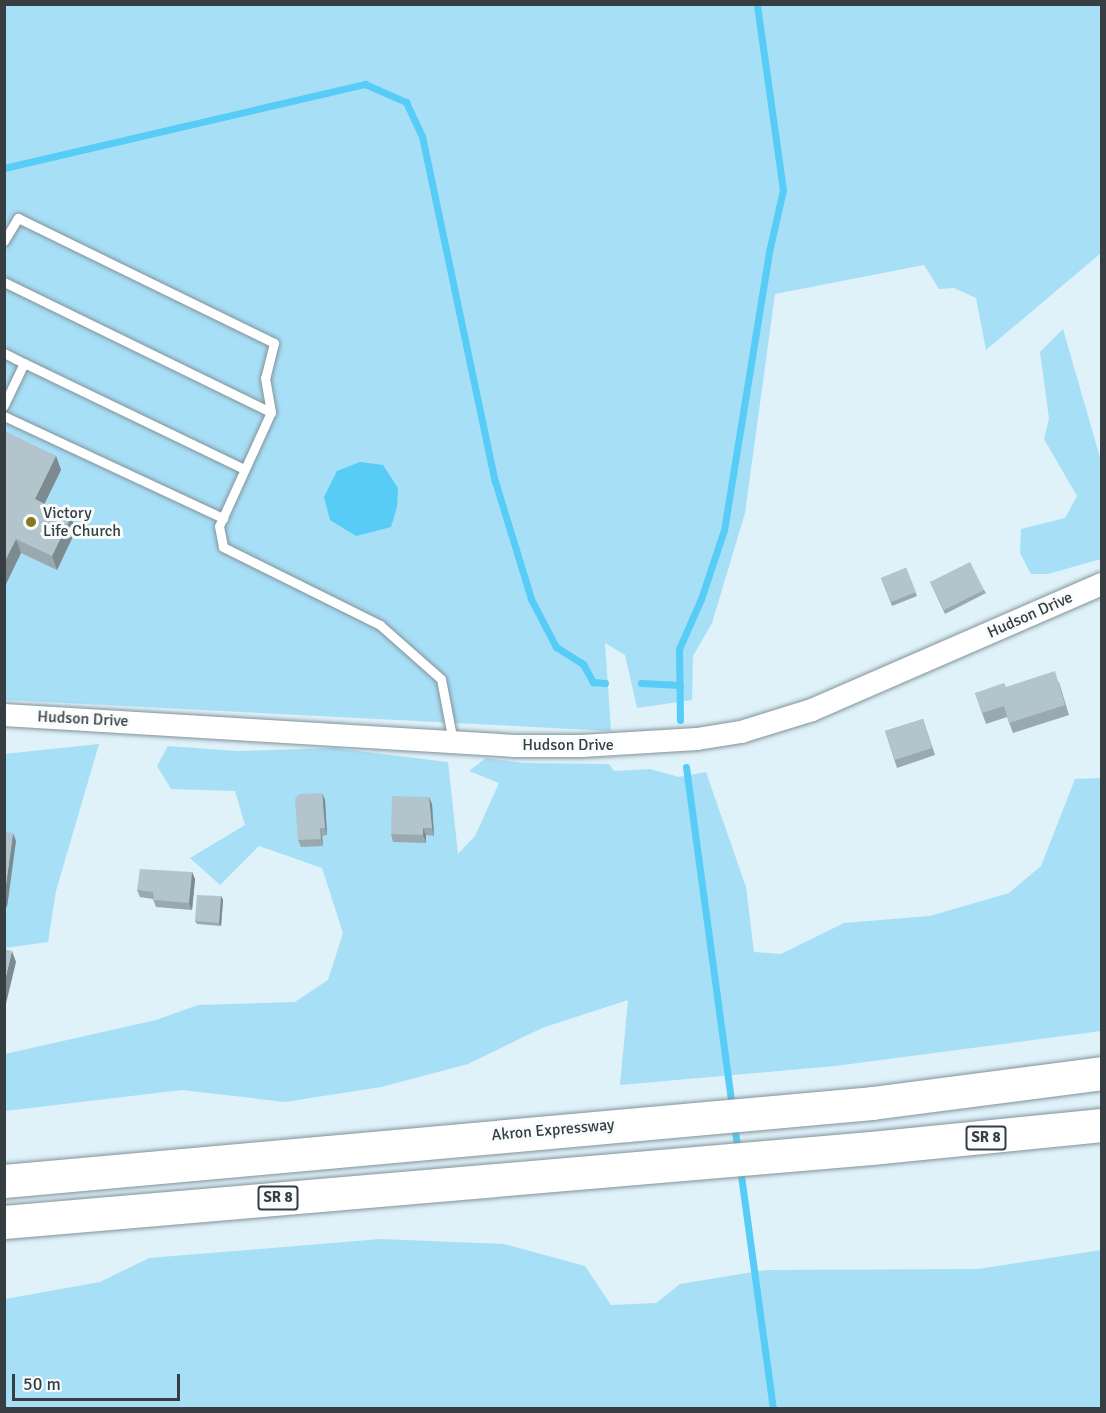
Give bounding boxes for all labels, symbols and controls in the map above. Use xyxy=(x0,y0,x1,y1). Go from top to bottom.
place label: Victory Life Church xyxy=(43,503,121,541)
marker: Victory Life Church xyxy=(24,515,38,529)
street label: Hudson Drive xyxy=(984,588,1076,642)
street label: Hudson Drive xyxy=(37,707,129,731)
street label: Hudson Drive xyxy=(522,735,614,755)
street label: Akron Expressway xyxy=(491,1115,615,1145)
road number: SR 8 xyxy=(965,1126,1007,1150)
road number: SR 8 xyxy=(257,1186,299,1210)
scale bar xyxy=(15,1362,183,1400)
text: 50 m xyxy=(23,1373,61,1395)

